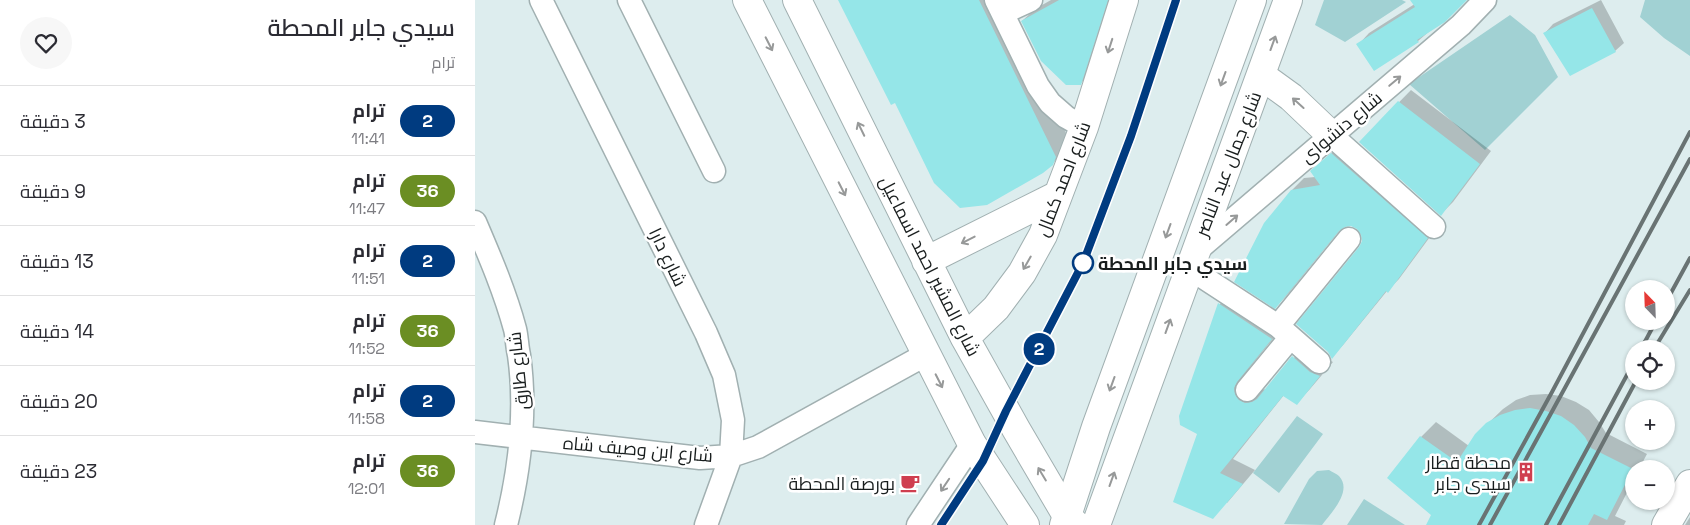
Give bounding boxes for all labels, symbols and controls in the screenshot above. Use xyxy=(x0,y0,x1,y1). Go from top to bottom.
text: سيدي جابر المحطة xyxy=(268,12,455,43)
button: heart xyxy=(20,17,72,69)
one-way arrow xyxy=(764,36,774,51)
one-way arrow xyxy=(1269,36,1278,51)
one-way arrow xyxy=(1104,38,1114,54)
text: ترام xyxy=(432,52,455,73)
one-way arrow xyxy=(1218,71,1227,86)
one-way arrow xyxy=(1389,75,1402,86)
street label: شارع دنشواى xyxy=(1295,86,1387,169)
street label: شارع جمال عبد الناصر xyxy=(1189,88,1267,241)
one-way arrow xyxy=(1292,97,1305,109)
text: ترام xyxy=(353,98,385,123)
text: 3 دقيقة xyxy=(20,109,86,134)
text: 2 xyxy=(422,109,433,132)
street label: شارع احمد كمال xyxy=(1031,118,1096,240)
one-way arrow xyxy=(856,122,865,137)
text: 11:41 xyxy=(351,128,385,149)
text: ترام xyxy=(353,168,385,193)
street label: شارع المشير احمد اسماعيل xyxy=(874,172,985,360)
text: 9 دقيقة xyxy=(20,179,86,204)
text: 36 xyxy=(416,179,439,202)
one-way arrow xyxy=(838,181,847,196)
text: 11:47 xyxy=(349,198,385,219)
one-way arrow xyxy=(1225,215,1238,226)
one-way arrow xyxy=(1163,223,1172,238)
street label: شارع دارا xyxy=(643,224,692,291)
one-way arrow xyxy=(961,236,976,245)
text: ترام xyxy=(353,238,385,263)
text: 13 دقيقة xyxy=(20,249,94,274)
text: 2 xyxy=(422,249,433,272)
marker: سيدي جابر المحطة xyxy=(1072,252,1094,274)
place label: سيدي جابر المحطة xyxy=(1098,252,1247,278)
one-way arrow xyxy=(1022,256,1032,270)
text: 11:51 xyxy=(352,268,385,289)
north arrow xyxy=(1625,280,1675,330)
map controls xyxy=(1625,280,1675,510)
text: ترام xyxy=(353,308,385,333)
text: 14 دقيقة xyxy=(20,319,94,344)
text: 36 xyxy=(416,319,439,342)
one-way arrow xyxy=(1164,319,1173,335)
street label: شارع طارق xyxy=(502,331,535,411)
line badge: 2 xyxy=(1023,333,1055,365)
text: 2 xyxy=(1034,337,1044,360)
text: 11:52 xyxy=(348,338,385,359)
button: locate xyxy=(1625,340,1675,390)
one-way arrow xyxy=(934,373,944,388)
one-way arrow xyxy=(1107,376,1116,391)
text: ترام xyxy=(353,378,385,403)
text: 20 دقيقة xyxy=(20,389,98,414)
text: 2 xyxy=(422,389,433,412)
button: + xyxy=(1625,400,1675,450)
text: 11:58 xyxy=(348,408,385,429)
street label: شارع ابن وصيف شاه xyxy=(562,431,714,468)
text: ترام xyxy=(353,448,385,473)
place label: محطة قطار سيدى جابر xyxy=(1425,451,1511,495)
text: 23 دقيقة xyxy=(20,459,97,484)
text: 36 xyxy=(416,459,439,482)
button: − xyxy=(1625,460,1675,510)
building icon: محطة قطار سيدى جابر xyxy=(1515,461,1537,483)
one-way arrow xyxy=(1037,468,1047,482)
place label: بورصة المحطة xyxy=(789,472,895,495)
cafe icon: بورصة المحطة xyxy=(899,472,921,494)
one-way arrow xyxy=(1108,472,1117,487)
one-way arrow xyxy=(940,477,950,491)
text: 12:01 xyxy=(348,478,385,499)

